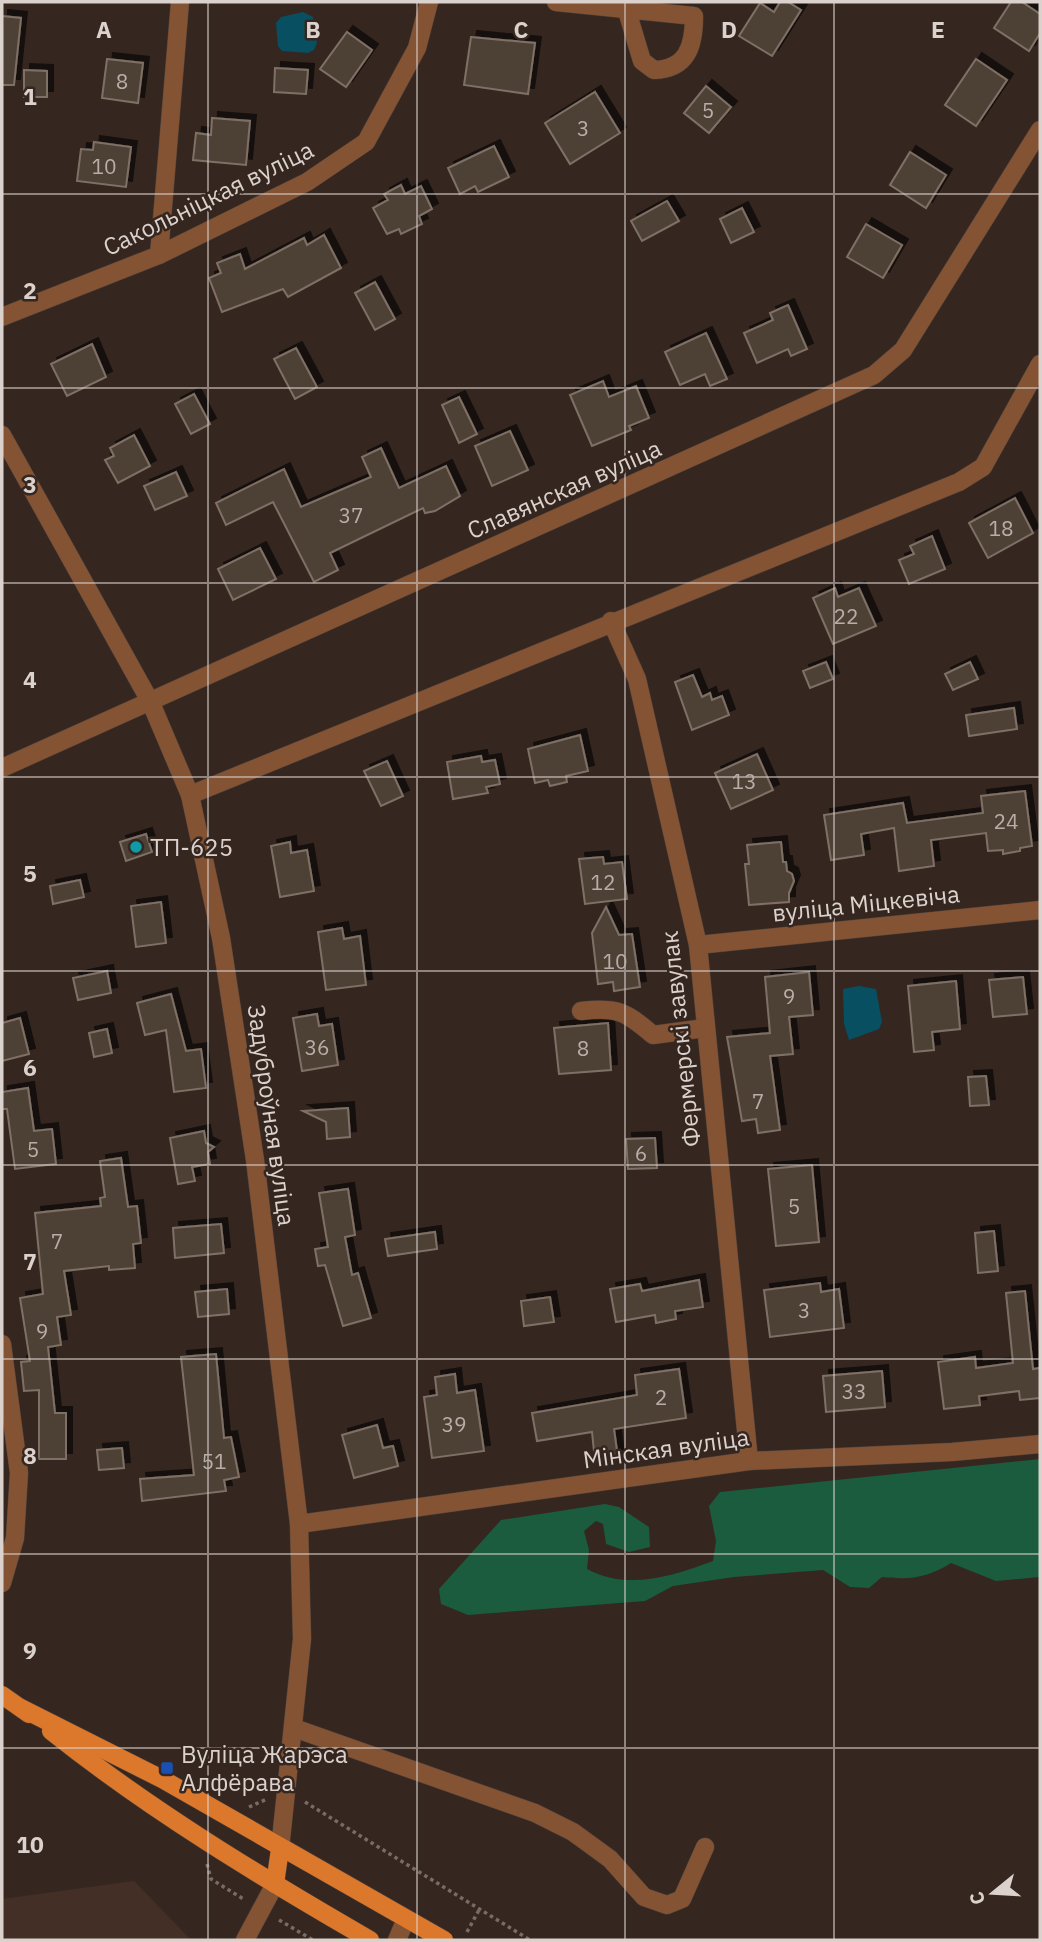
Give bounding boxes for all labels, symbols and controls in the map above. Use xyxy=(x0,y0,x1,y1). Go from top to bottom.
text: A xyxy=(96,14,112,44)
text: B xyxy=(305,14,321,44)
text: C xyxy=(514,14,529,44)
text: D xyxy=(721,14,737,44)
text: E xyxy=(931,14,945,44)
house number: 8 xyxy=(116,67,128,95)
text: 1 xyxy=(23,81,37,111)
house number: 5 xyxy=(702,96,714,124)
house number: 3 xyxy=(577,114,589,142)
street label: Сакольніцкая вуліца xyxy=(97,133,319,263)
house number: 10 xyxy=(91,152,117,180)
text: 2 xyxy=(23,275,37,305)
street label: Славянская вуліца xyxy=(462,432,666,546)
text: 3 xyxy=(23,469,37,499)
house number: 37 xyxy=(338,501,364,529)
house number: 18 xyxy=(988,514,1014,542)
house number: 22 xyxy=(833,602,859,630)
text: 4 xyxy=(23,664,37,694)
house number: 13 xyxy=(731,767,757,795)
house number: 24 xyxy=(993,807,1019,835)
place label: ТП-625 xyxy=(150,831,233,863)
marker: ТП-625 xyxy=(128,839,144,855)
text: 5 xyxy=(23,858,37,888)
house number: 12 xyxy=(590,868,616,896)
street label: вуліца Міцкевіча xyxy=(771,877,961,929)
street label: Фермерскі завулак xyxy=(653,929,707,1149)
house number: 10 xyxy=(602,947,628,975)
house number: 9 xyxy=(783,982,795,1010)
street label: Задуброўная вуліца xyxy=(241,1002,303,1228)
house number: 36 xyxy=(304,1033,330,1061)
house number: 8 xyxy=(577,1034,589,1062)
text: 6 xyxy=(23,1052,37,1082)
house number: 7 xyxy=(752,1087,764,1115)
house number: 5 xyxy=(27,1135,39,1163)
house number: 6 xyxy=(635,1139,647,1167)
house number: 5 xyxy=(788,1192,800,1220)
house number: 7 xyxy=(51,1227,63,1255)
text: 7 xyxy=(23,1246,37,1276)
house number: 3 xyxy=(798,1296,810,1324)
house number: 9 xyxy=(36,1317,48,1345)
house number: 33 xyxy=(841,1377,867,1405)
house number: 2 xyxy=(655,1383,667,1411)
house number: 39 xyxy=(441,1410,467,1438)
street label: Мінская вуліца xyxy=(581,1420,751,1476)
text: 8 xyxy=(23,1440,37,1470)
house number: 51 xyxy=(201,1447,227,1475)
text: 9 xyxy=(23,1635,37,1665)
place label: Вуліца Жарэса Алфёрава xyxy=(181,1738,348,1798)
marker: Вуліца Жарэса Алфёрава xyxy=(159,1760,175,1776)
text: 10 xyxy=(16,1829,44,1859)
north arrow xyxy=(958,1858,1028,1928)
text: С xyxy=(964,1889,990,1908)

